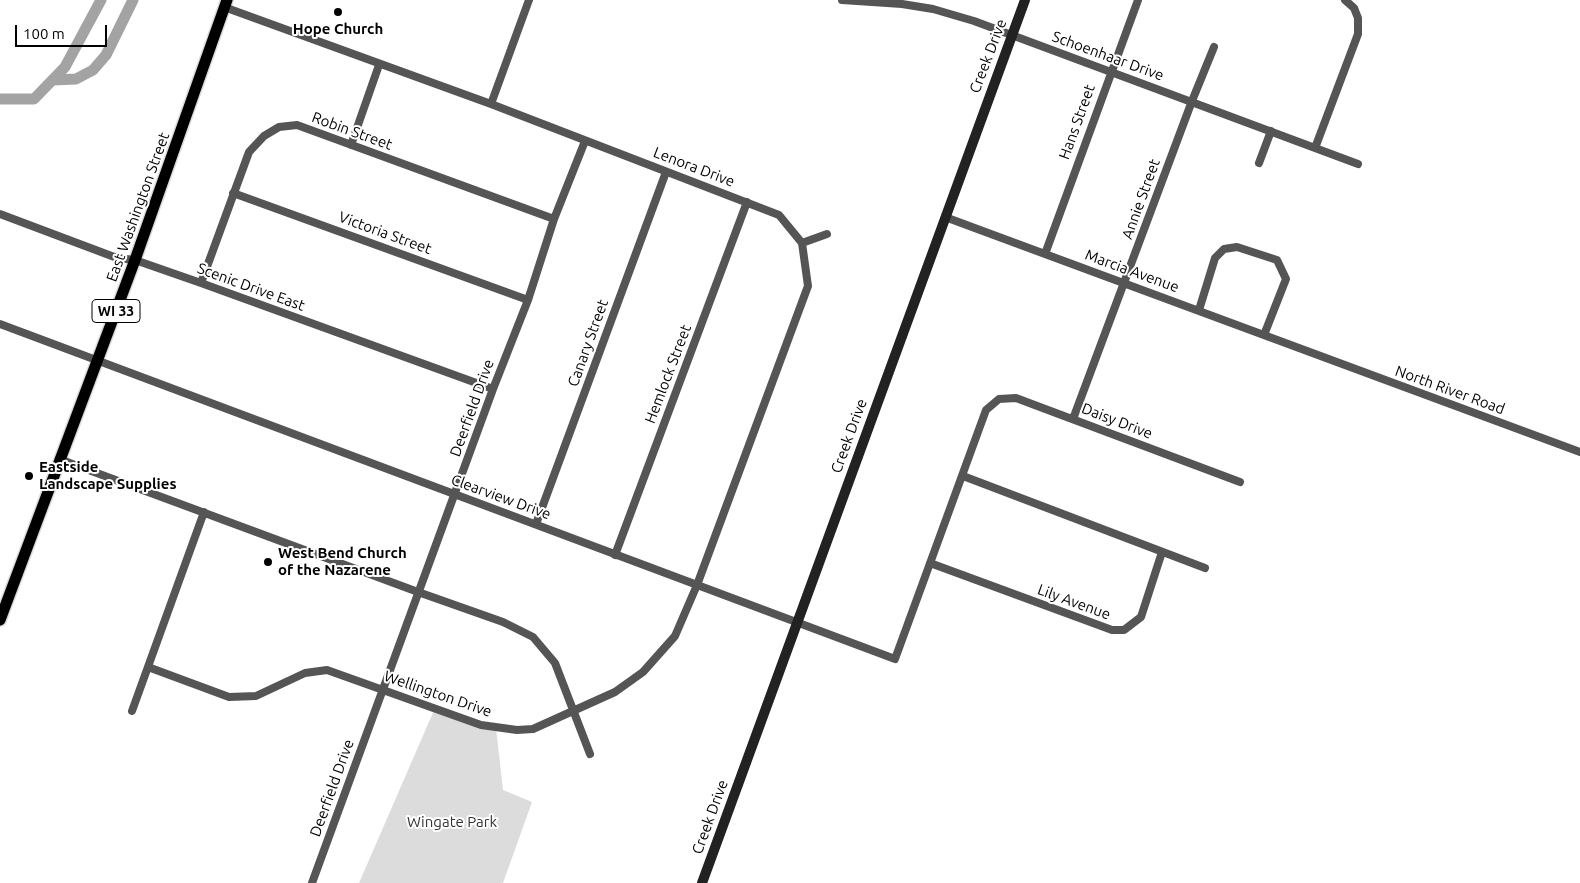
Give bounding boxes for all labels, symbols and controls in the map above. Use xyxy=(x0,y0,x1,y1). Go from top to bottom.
marker: Hope Church xyxy=(332,6,344,18)
scale bar xyxy=(18,15,110,47)
street label: Creek Drive xyxy=(966,16,1010,96)
place label: Hope Church xyxy=(293,20,383,38)
text: 100 m xyxy=(23,25,65,42)
street label: Schoenhaar Drive xyxy=(1050,27,1166,85)
street label: Hans Street xyxy=(1055,82,1099,162)
street label: Robin Street xyxy=(309,108,395,154)
street label: East Washington Street xyxy=(103,130,173,284)
street label: Lenora Drive xyxy=(651,143,737,191)
street label: Annie Street xyxy=(1118,156,1164,242)
street label: Victoria Street xyxy=(336,208,434,258)
street label: Marcia Avenue xyxy=(1083,246,1181,296)
street label: Scenic Drive East xyxy=(195,259,307,315)
street label: Canary Street xyxy=(564,297,612,389)
road number: WI 33 xyxy=(92,300,140,322)
street label: Hemlock Street xyxy=(641,322,695,426)
street label: Deerfield Drive xyxy=(446,357,498,459)
street label: North River Road xyxy=(1393,362,1507,418)
street label: Creek Drive xyxy=(827,396,871,476)
street label: Daisy Drive xyxy=(1079,399,1155,443)
place label: Eastside Landscape Supplies xyxy=(39,458,176,493)
marker: Eastside Landscape Supplies xyxy=(23,470,35,482)
street label: Clearview Drive xyxy=(449,471,553,523)
place label: West Bend Church of the Nazarene xyxy=(278,544,407,579)
marker: West Bend Church of the Nazarene xyxy=(262,556,274,568)
street label: Lily Avenue xyxy=(1035,580,1113,624)
street label: Wellington Drive xyxy=(382,667,494,721)
street label: Deerfield Drive xyxy=(306,737,358,839)
street label: Creek Drive xyxy=(688,777,732,857)
park label: Wingate Park xyxy=(407,813,497,831)

